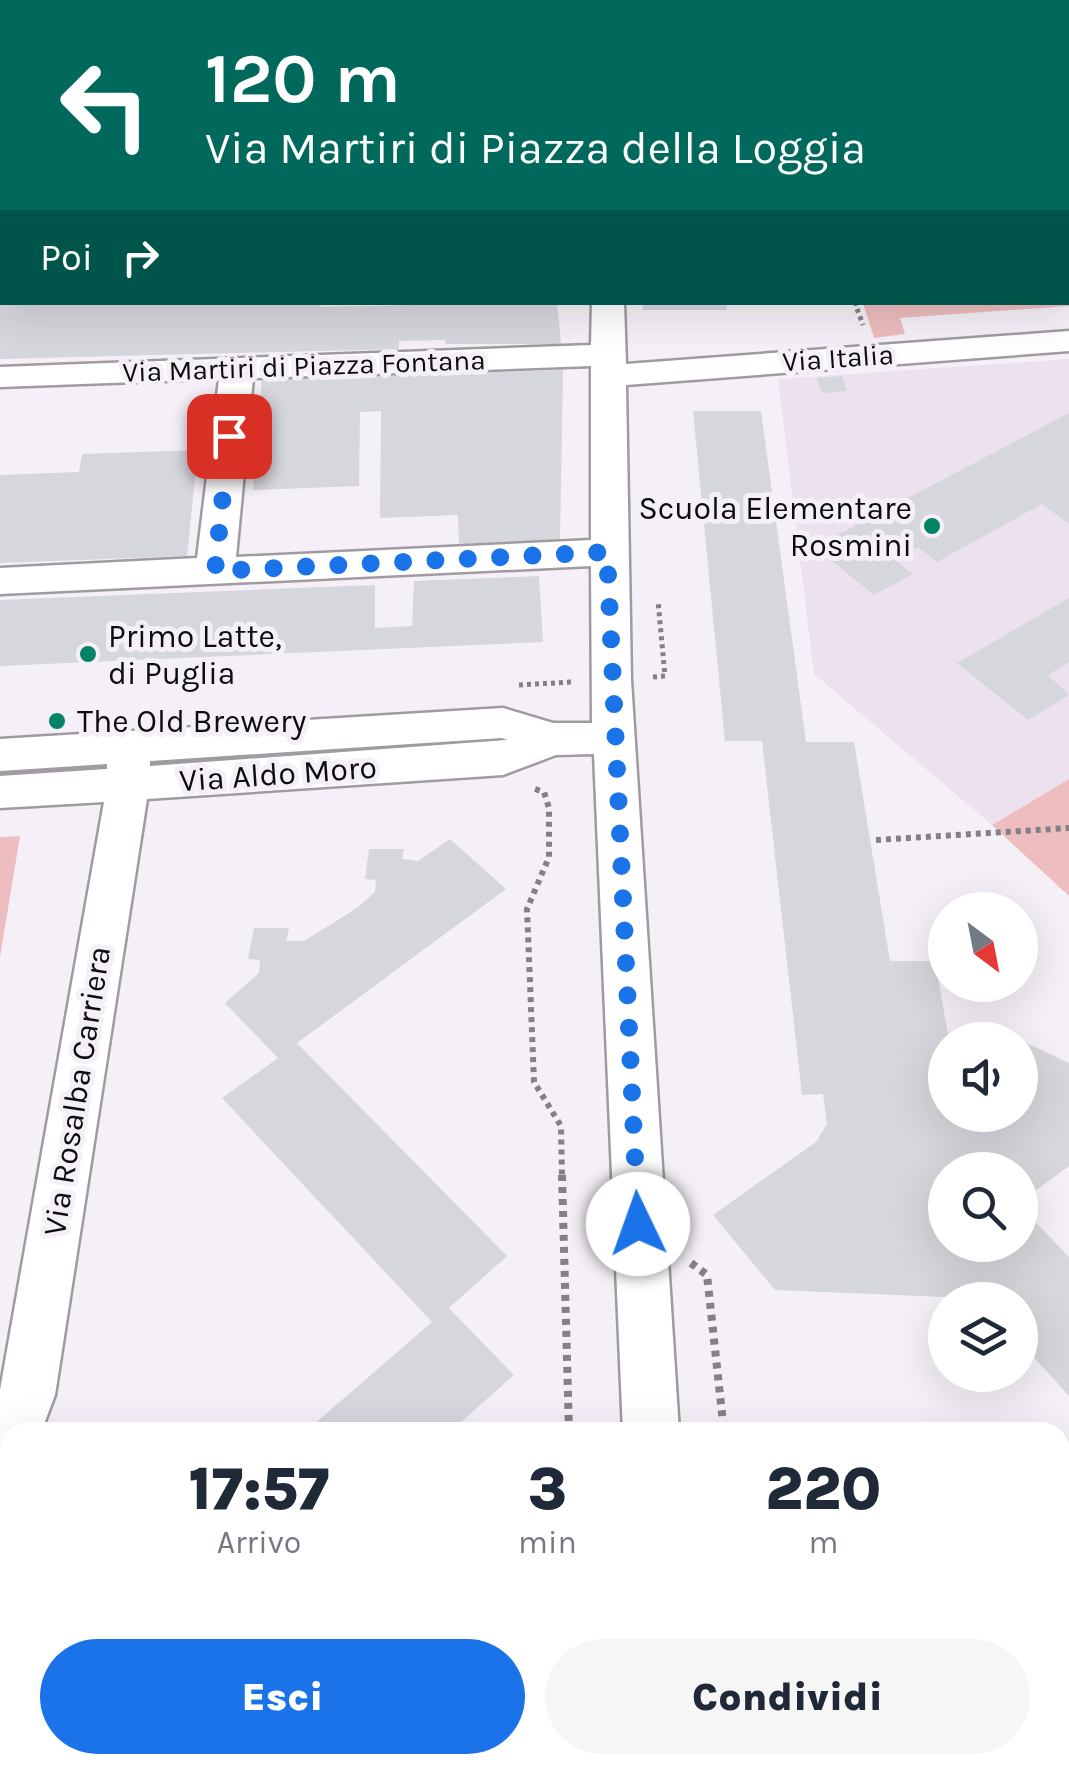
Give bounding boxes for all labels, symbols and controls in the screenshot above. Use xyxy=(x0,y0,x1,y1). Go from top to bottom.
text: 120 m xyxy=(205,38,401,120)
icon: left xyxy=(40,40,170,170)
text: Via Martiri di Piazza della Loggia xyxy=(205,122,866,174)
icon: right xyxy=(113,230,168,285)
text: Poi xyxy=(40,235,93,280)
street label: Via Italia xyxy=(781,338,895,378)
street label: Via Martiri di Piazza Fontana xyxy=(122,343,486,389)
pin xyxy=(187,394,272,479)
icon: arrive xyxy=(202,409,257,464)
place label: Scuola Elementare Rosmini xyxy=(638,490,912,564)
marker: Scuola Elementare Rosmini xyxy=(921,515,943,537)
place label: Primo Latte, di Puglia xyxy=(108,618,282,692)
marker: Primo Latte, di Puglia xyxy=(77,643,99,665)
place label: The Old Brewery xyxy=(77,703,307,740)
marker: The Old Brewery xyxy=(46,710,68,732)
street label: Via Aldo Moro xyxy=(178,749,378,799)
north arrow xyxy=(928,892,1038,1002)
map controls xyxy=(928,892,1038,1392)
street label: Via Rosalba Carriera xyxy=(36,943,118,1239)
button: sound xyxy=(928,1022,1038,1132)
button: search xyxy=(928,1152,1038,1262)
position arrow xyxy=(586,1172,690,1276)
button: layers xyxy=(928,1282,1038,1392)
text: 17:57 xyxy=(189,1454,329,1524)
text: 3 xyxy=(528,1454,567,1524)
text: 220 xyxy=(765,1454,882,1524)
text: Arrivo xyxy=(217,1524,301,1561)
text: min xyxy=(518,1524,577,1561)
text: m xyxy=(808,1524,838,1561)
button: Esci xyxy=(40,1639,525,1754)
button: Condividi xyxy=(545,1639,1030,1754)

